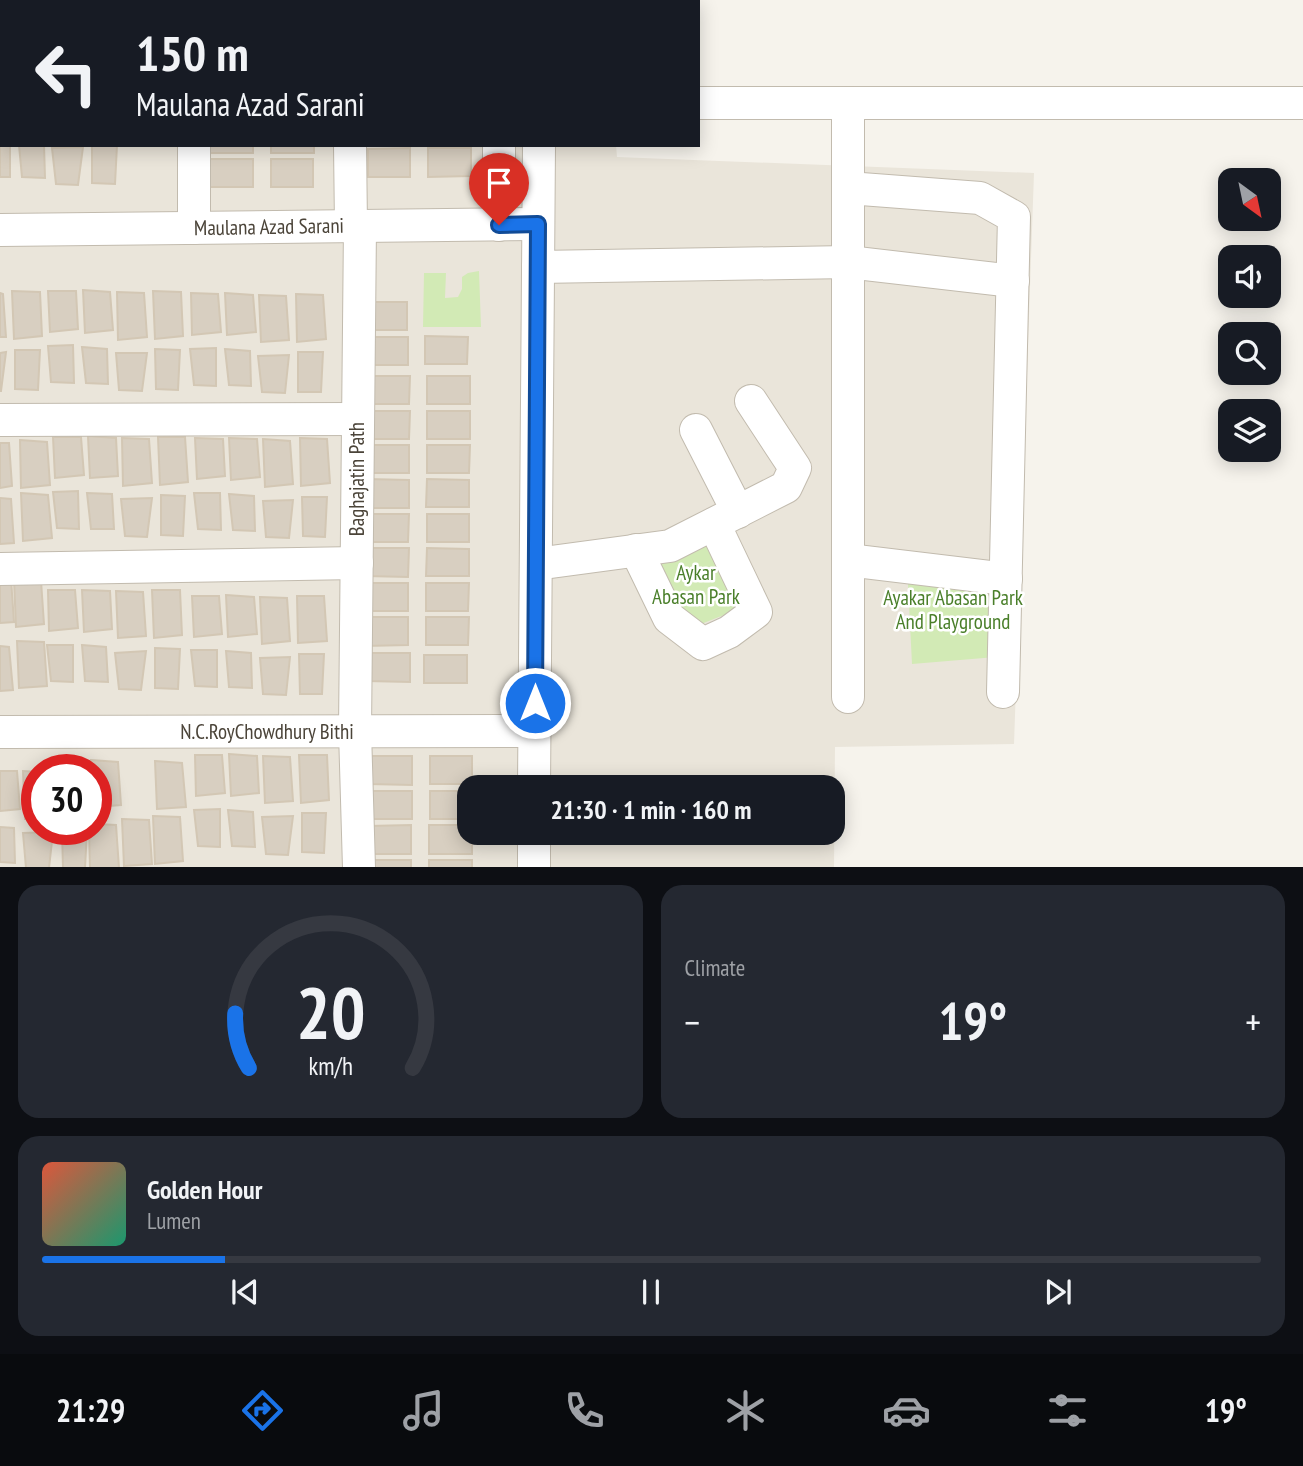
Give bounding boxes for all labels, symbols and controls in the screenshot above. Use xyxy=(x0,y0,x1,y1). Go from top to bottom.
text: 150 m xyxy=(136,21,249,85)
icon: left xyxy=(21,28,112,119)
text: Maulana Azad Sarani xyxy=(136,83,365,125)
pin xyxy=(469,153,529,225)
icon: arrive xyxy=(480,164,518,202)
north arrow xyxy=(1218,168,1281,231)
map controls xyxy=(1218,168,1281,462)
street label: Maulana Azad Sarani xyxy=(194,212,344,241)
button: sound xyxy=(1218,245,1281,308)
button: search xyxy=(1218,322,1281,385)
button: layers xyxy=(1218,399,1281,462)
street label: Baghajatin Path xyxy=(343,422,370,536)
park label: Aykar Abasan Park xyxy=(652,559,740,610)
park label: Ayakar Abasan Park And Playground xyxy=(883,584,1023,635)
position arrow xyxy=(498,666,572,740)
street label: N.C.RoyChowdhury Bithi xyxy=(180,718,354,745)
speed limit sign: 30 xyxy=(21,754,112,845)
text: 21:30 · 1 min · 160 m xyxy=(551,793,751,826)
text: Climate xyxy=(685,953,745,982)
text: 20 xyxy=(295,964,365,1058)
text: 19° xyxy=(938,987,1007,1054)
text: − xyxy=(685,997,700,1046)
text: + xyxy=(1245,997,1261,1046)
text: km/h xyxy=(308,1049,352,1081)
text: Golden Hour xyxy=(147,1173,262,1206)
text: Lumen xyxy=(147,1206,201,1235)
icon: previous xyxy=(226,1273,264,1311)
icon: pause xyxy=(632,1273,670,1311)
icon: next xyxy=(1039,1273,1077,1311)
icon: directions xyxy=(238,1386,287,1435)
icon: music xyxy=(399,1386,448,1435)
icon: phone xyxy=(560,1386,609,1435)
icon: climate xyxy=(721,1386,770,1435)
icon: car xyxy=(882,1386,931,1435)
icon: filters xyxy=(1043,1386,1092,1435)
text: 21:29 xyxy=(56,1389,125,1431)
text: 19° xyxy=(1205,1389,1247,1431)

